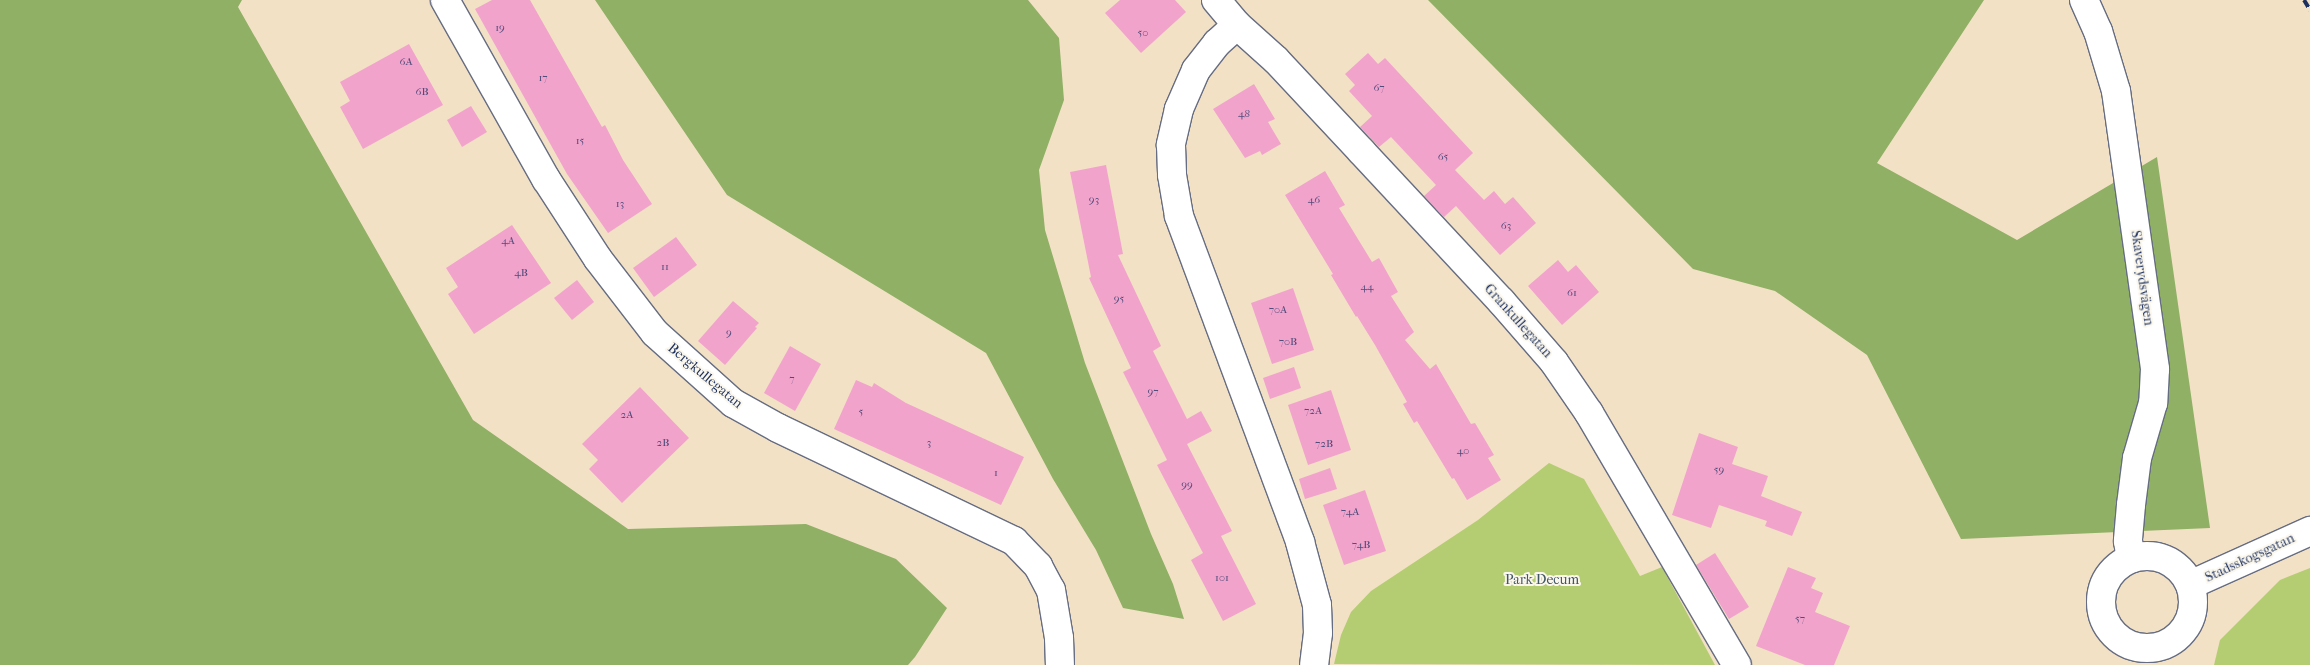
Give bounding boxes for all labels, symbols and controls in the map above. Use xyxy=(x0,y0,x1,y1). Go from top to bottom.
house number: 19 xyxy=(495,21,505,35)
house number: 50 xyxy=(1138,26,1148,40)
house number: 6A xyxy=(399,55,413,69)
house number: 17 xyxy=(538,71,548,85)
house number: 67 xyxy=(1373,81,1385,95)
house number: 6B xyxy=(415,85,429,99)
house number: 48 xyxy=(1238,107,1250,121)
house number: 15 xyxy=(576,134,584,148)
house number: 65 xyxy=(1438,150,1448,164)
house number: 93 xyxy=(1089,193,1099,207)
house number: 46 xyxy=(1308,193,1320,207)
house number: 13 xyxy=(616,197,624,211)
house number: 63 xyxy=(1501,219,1511,233)
street label: Skaverydsvägen xyxy=(2127,229,2157,327)
house number: 4A xyxy=(501,234,515,248)
house number: 11 xyxy=(661,260,669,274)
house number: 4B xyxy=(514,266,528,280)
house number: 44 xyxy=(1360,280,1374,294)
street label: Grankullegatan xyxy=(1480,281,1556,361)
house number: 61 xyxy=(1567,286,1577,300)
house number: 95 xyxy=(1114,292,1124,306)
house number: 70A xyxy=(1269,303,1287,317)
house number: 9 xyxy=(726,326,732,340)
house number: 70B xyxy=(1279,335,1297,349)
street label: Bergkullegatan xyxy=(664,340,746,412)
house number: 7 xyxy=(789,372,795,386)
house number: 97 xyxy=(1147,385,1159,399)
house number: 72A xyxy=(1304,404,1322,418)
house number: 5 xyxy=(859,405,863,419)
house number: 2A xyxy=(621,408,633,422)
house number: 2B xyxy=(657,436,669,450)
house number: 3 xyxy=(927,436,931,450)
house number: 72B xyxy=(1315,437,1333,451)
house number: 40 xyxy=(1457,444,1469,458)
house number: 59 xyxy=(1714,463,1724,477)
house number: 1 xyxy=(994,466,998,480)
house number: 99 xyxy=(1181,478,1193,492)
house number: 74A xyxy=(1341,505,1359,519)
street label: Stadsskogsgatan xyxy=(2203,530,2297,586)
house number: 74B xyxy=(1352,538,1370,552)
house number: 101 xyxy=(1215,571,1229,585)
park label: Park Decum xyxy=(1505,572,1579,588)
house number: 57 xyxy=(1795,612,1805,626)

